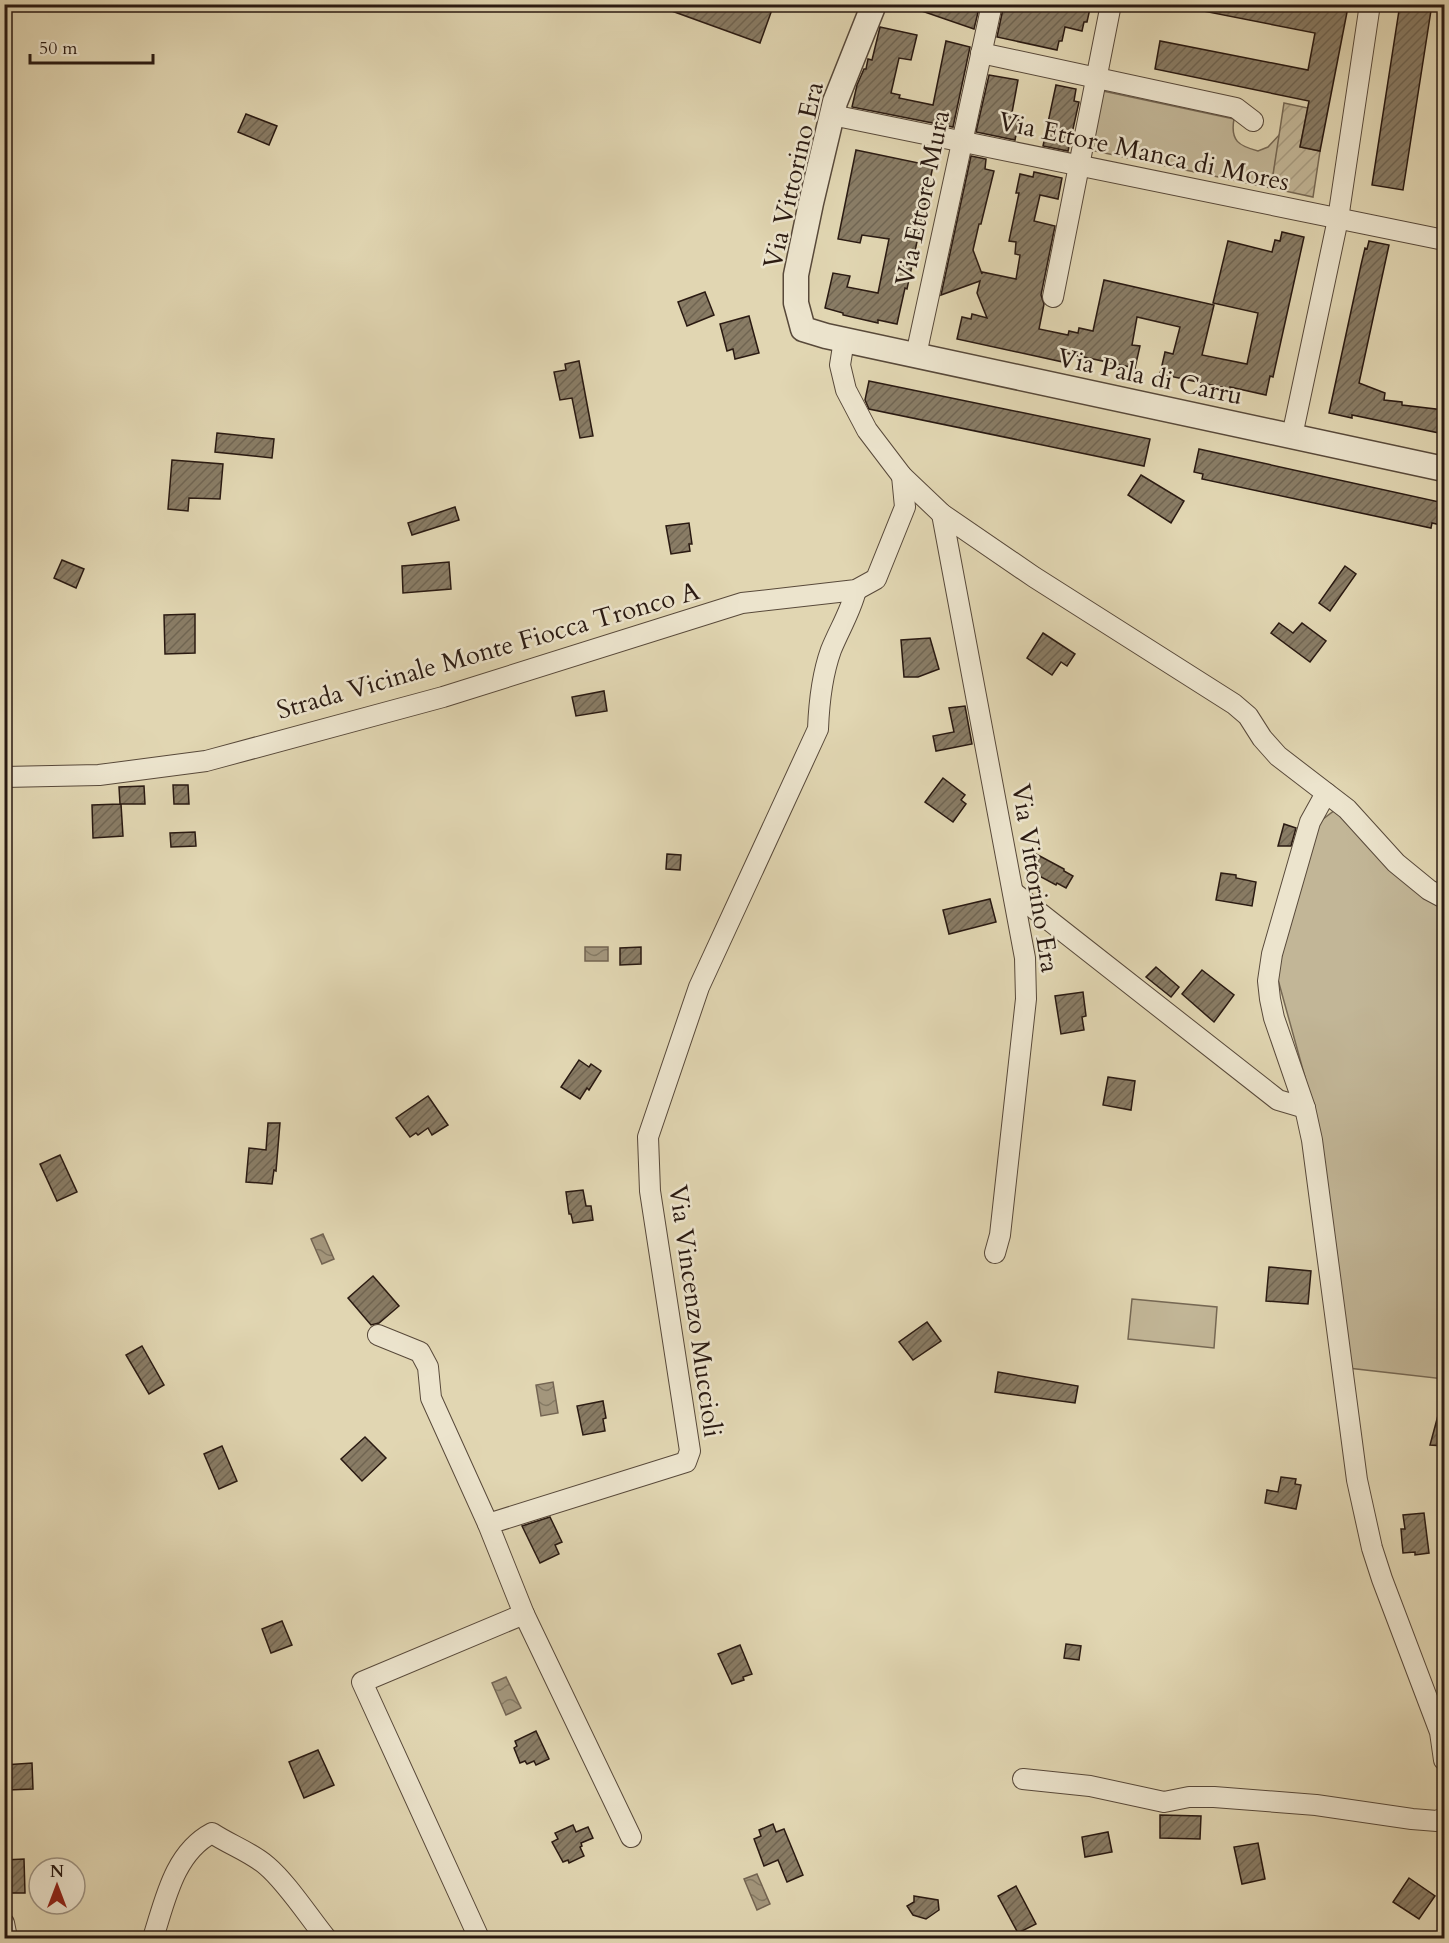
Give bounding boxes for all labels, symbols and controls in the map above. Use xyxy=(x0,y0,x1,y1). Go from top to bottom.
scale bar xyxy=(30,27,153,65)
text: 50 m xyxy=(39,36,78,61)
street label: Via Vittorino Era xyxy=(755,78,832,272)
street label: Via Ettore Manca di Mores xyxy=(995,104,1293,199)
street label: Via Ettore Mura xyxy=(887,107,958,289)
street label: Via Pala di Carru xyxy=(1054,340,1246,413)
street label: Strada Vicinale Monte Fiocca Tronco A xyxy=(273,573,704,728)
street label: Via Vittorino Era xyxy=(1003,781,1068,975)
street label: Via Vincenzo Muccioli xyxy=(660,1183,731,1440)
north arrow xyxy=(27,1856,87,1916)
text: N xyxy=(50,1861,64,1883)

